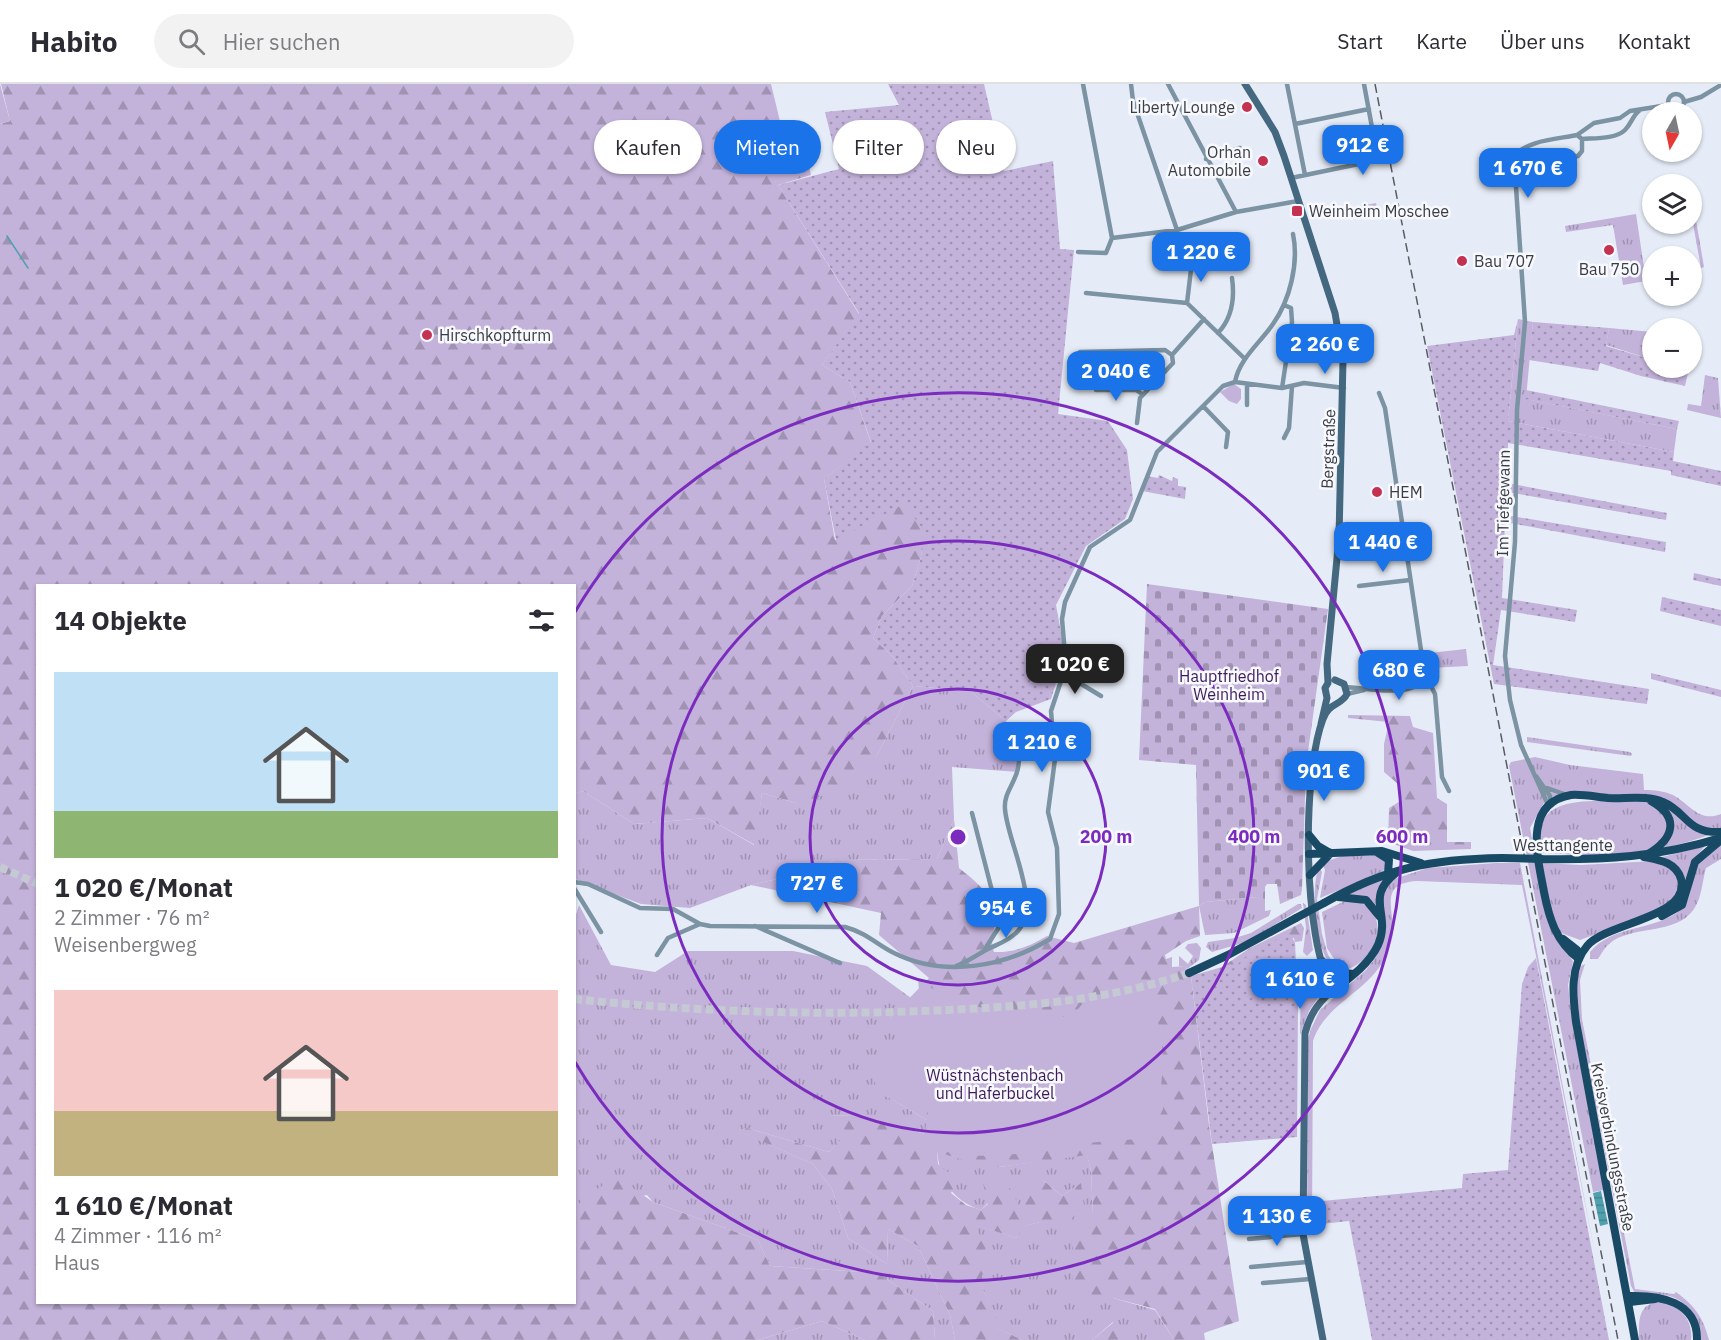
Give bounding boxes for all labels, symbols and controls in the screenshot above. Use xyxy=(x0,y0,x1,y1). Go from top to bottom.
search box xyxy=(154,14,574,68)
text: Habito xyxy=(30,23,118,60)
icon: search xyxy=(175,25,208,58)
text: Hier suchen xyxy=(223,27,340,56)
text: Start xyxy=(1337,27,1383,55)
text: Karte xyxy=(1416,27,1467,55)
text: Über uns xyxy=(1500,27,1585,55)
text: Kontakt xyxy=(1618,27,1691,55)
place label: Liberty Lounge xyxy=(1129,97,1235,117)
marker: Liberty Lounge xyxy=(1240,100,1254,114)
north arrow xyxy=(1642,102,1702,162)
map controls xyxy=(1642,102,1702,378)
chip: Kaufen xyxy=(594,120,702,174)
chip: Mieten xyxy=(714,120,821,174)
chip: Filter xyxy=(833,120,924,174)
chip: Neu xyxy=(936,120,1016,174)
pin: 912 € xyxy=(1321,125,1405,176)
text: 912 € xyxy=(1336,131,1390,158)
place label: Orhan Automobile xyxy=(1168,142,1251,180)
pin: 1 670 € xyxy=(1473,148,1583,199)
marker: Orhan Automobile xyxy=(1256,154,1270,168)
text: 1 670 € xyxy=(1493,154,1563,181)
button: layers xyxy=(1642,174,1702,234)
place label: Weinheim Moschee xyxy=(1309,201,1449,221)
marker: Weinheim Moschee xyxy=(1290,204,1304,218)
pin: 1 220 € xyxy=(1146,232,1256,283)
text: 1 220 € xyxy=(1166,238,1236,265)
marker: Bau 750 xyxy=(1602,243,1616,257)
button: + xyxy=(1642,246,1702,306)
place label: Bau 707 xyxy=(1474,251,1535,271)
marker: Bau 707 xyxy=(1455,254,1469,268)
place label: Bau 750 xyxy=(1579,259,1639,279)
button: − xyxy=(1642,318,1702,378)
pin: 2 260 € xyxy=(1270,324,1380,375)
place label: Hirschkopfturm xyxy=(439,325,551,345)
marker: Hirschkopfturm xyxy=(420,328,434,342)
text: 2 260 € xyxy=(1290,330,1360,357)
pin: 2 040 € xyxy=(1061,351,1171,402)
text: 2 040 € xyxy=(1081,357,1151,384)
street label: Bergstraße xyxy=(1317,409,1339,489)
street label: Im Tiefgewann xyxy=(1492,449,1514,557)
place label: HEM xyxy=(1389,482,1423,502)
marker: HEM xyxy=(1370,485,1384,499)
pin: 1 440 € xyxy=(1328,522,1438,573)
text: 1 440 € xyxy=(1348,528,1418,555)
text: 14 Objekte xyxy=(54,603,187,637)
icon: filters xyxy=(525,604,558,637)
pin: 1 020 € xyxy=(1020,644,1130,695)
text: 1 020 € xyxy=(1040,650,1110,677)
pin: 680 € xyxy=(1357,650,1441,701)
text: 680 € xyxy=(1372,656,1426,683)
park label: Hauptfriedhof Weinheim xyxy=(1179,666,1279,704)
icon: home xyxy=(252,711,360,819)
pin: 1 210 € xyxy=(987,722,1097,773)
text: 1 210 € xyxy=(1007,728,1077,755)
pin: 901 € xyxy=(1282,751,1366,802)
text: 901 € xyxy=(1297,757,1351,784)
text: 200 m xyxy=(1080,825,1132,848)
text: 400 m xyxy=(1228,825,1280,848)
text: 600 m xyxy=(1376,825,1428,848)
centre of rings xyxy=(948,827,968,847)
street label: Westtangente xyxy=(1513,835,1613,855)
pin: 727 € xyxy=(775,863,859,914)
text: 727 € xyxy=(790,869,844,896)
text: 1 020 €/Monat xyxy=(54,870,233,904)
pin: 954 € xyxy=(964,888,1048,939)
text: 954 € xyxy=(979,894,1033,921)
text: 2 Zimmer · 76 m² xyxy=(54,904,210,931)
text: Weisenbergweg xyxy=(54,931,196,958)
pin: 1 610 € xyxy=(1245,959,1355,1010)
text: 1 610 € xyxy=(1265,965,1335,992)
icon: home xyxy=(252,1029,360,1137)
street label: Kreisverbindungsstraße xyxy=(1587,1061,1639,1233)
park label: Wüstnächstenbach und Haferbuckel xyxy=(926,1065,1064,1103)
text: 1 610 €/Monat xyxy=(54,1188,233,1222)
pin: 1 130 € xyxy=(1222,1196,1332,1247)
text: 1 130 € xyxy=(1242,1202,1312,1229)
text: 4 Zimmer · 116 m² xyxy=(54,1222,222,1249)
text: Haus xyxy=(54,1249,100,1276)

